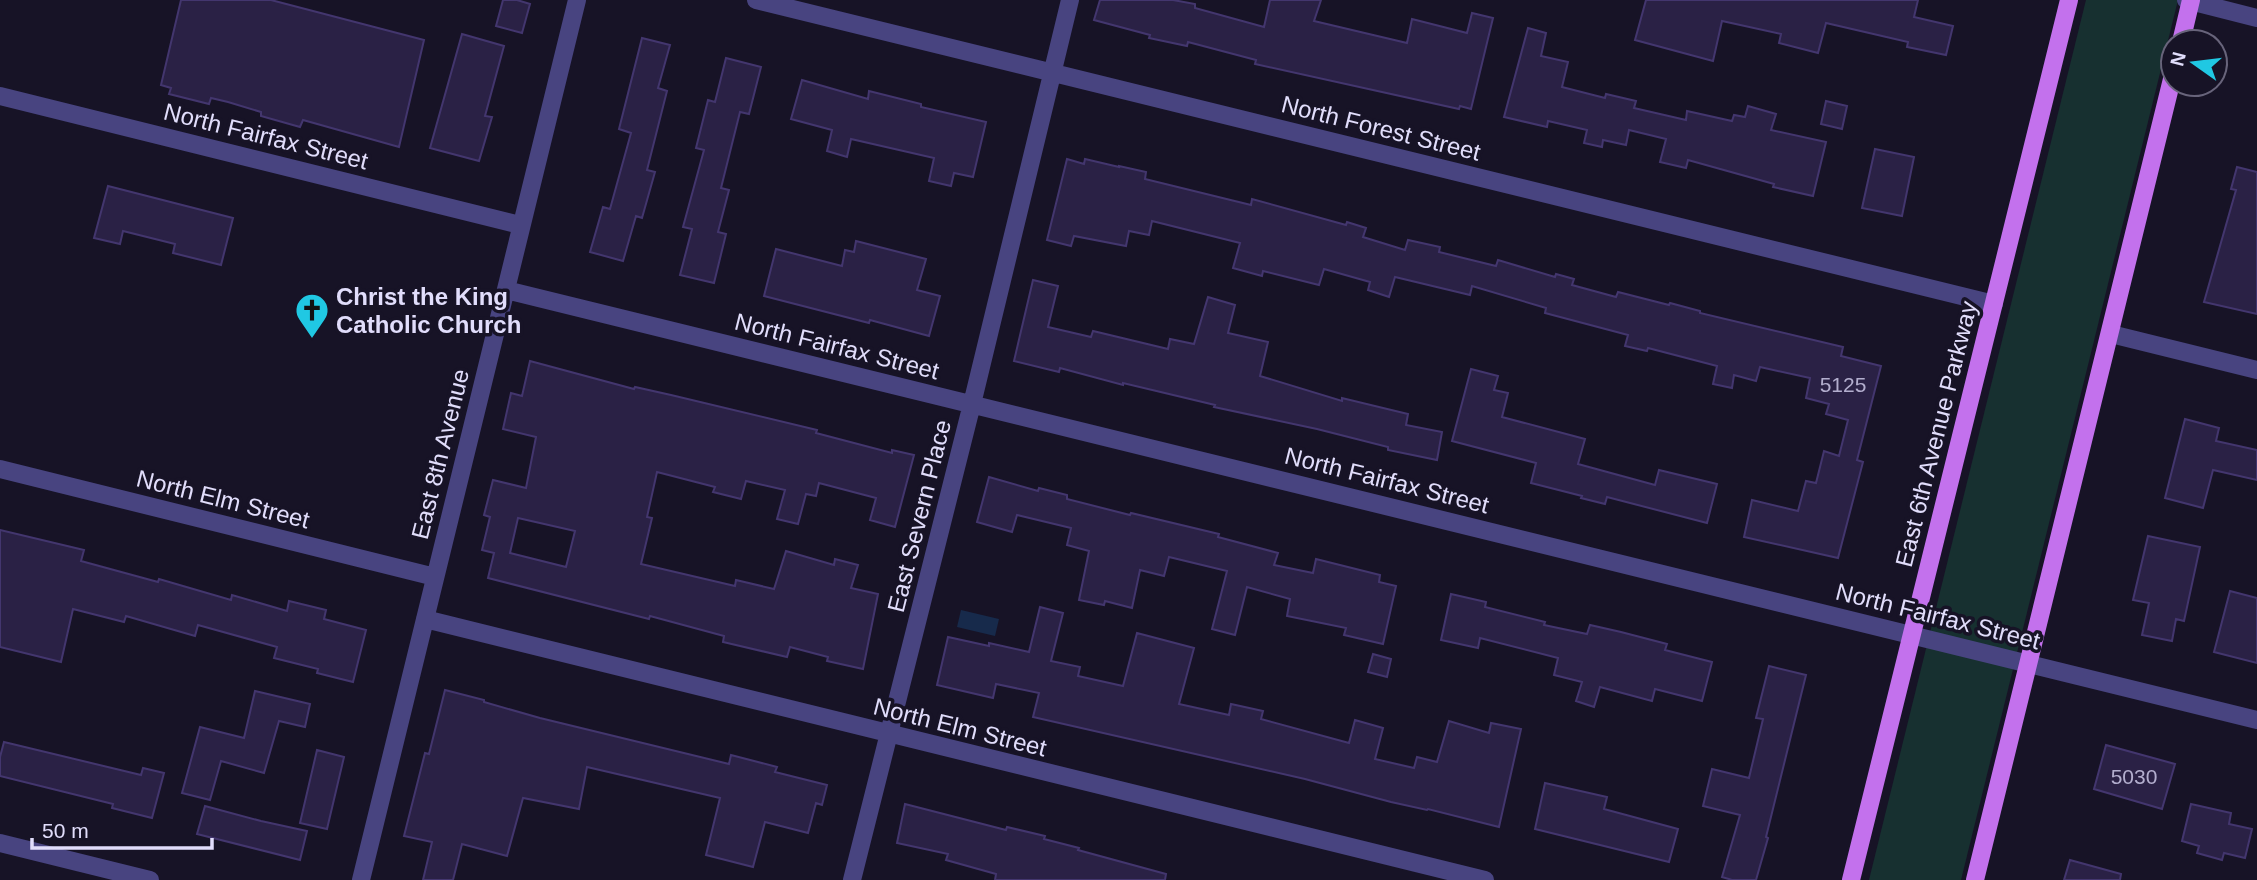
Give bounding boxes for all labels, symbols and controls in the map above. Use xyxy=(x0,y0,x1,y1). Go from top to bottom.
north arrow xyxy=(2159,28,2229,98)
text: N xyxy=(2166,50,2190,68)
street label: North Forest Street xyxy=(1279,90,1484,166)
street label: North Fairfax Street xyxy=(161,98,371,175)
place label: Christ the King Catholic Church xyxy=(336,283,521,338)
church icon: Christ the King Catholic Church xyxy=(293,291,331,340)
street label: East 6th Avenue Parkway xyxy=(1890,298,1982,570)
street label: North Fairfax Street xyxy=(732,308,942,385)
street label: East 8th Avenue xyxy=(406,366,474,542)
house number: 5125 xyxy=(1820,373,1866,396)
street label: East Severn Place xyxy=(882,417,956,615)
street label: North Fairfax Street xyxy=(1282,442,1492,519)
street label: North Elm Street xyxy=(134,464,313,534)
street label: North Fairfax Street xyxy=(1833,578,2043,655)
street label: North Elm Street xyxy=(871,692,1050,762)
house number: 5030 xyxy=(2111,765,2157,788)
scale bar xyxy=(32,806,212,850)
text: 50 m xyxy=(42,819,89,842)

